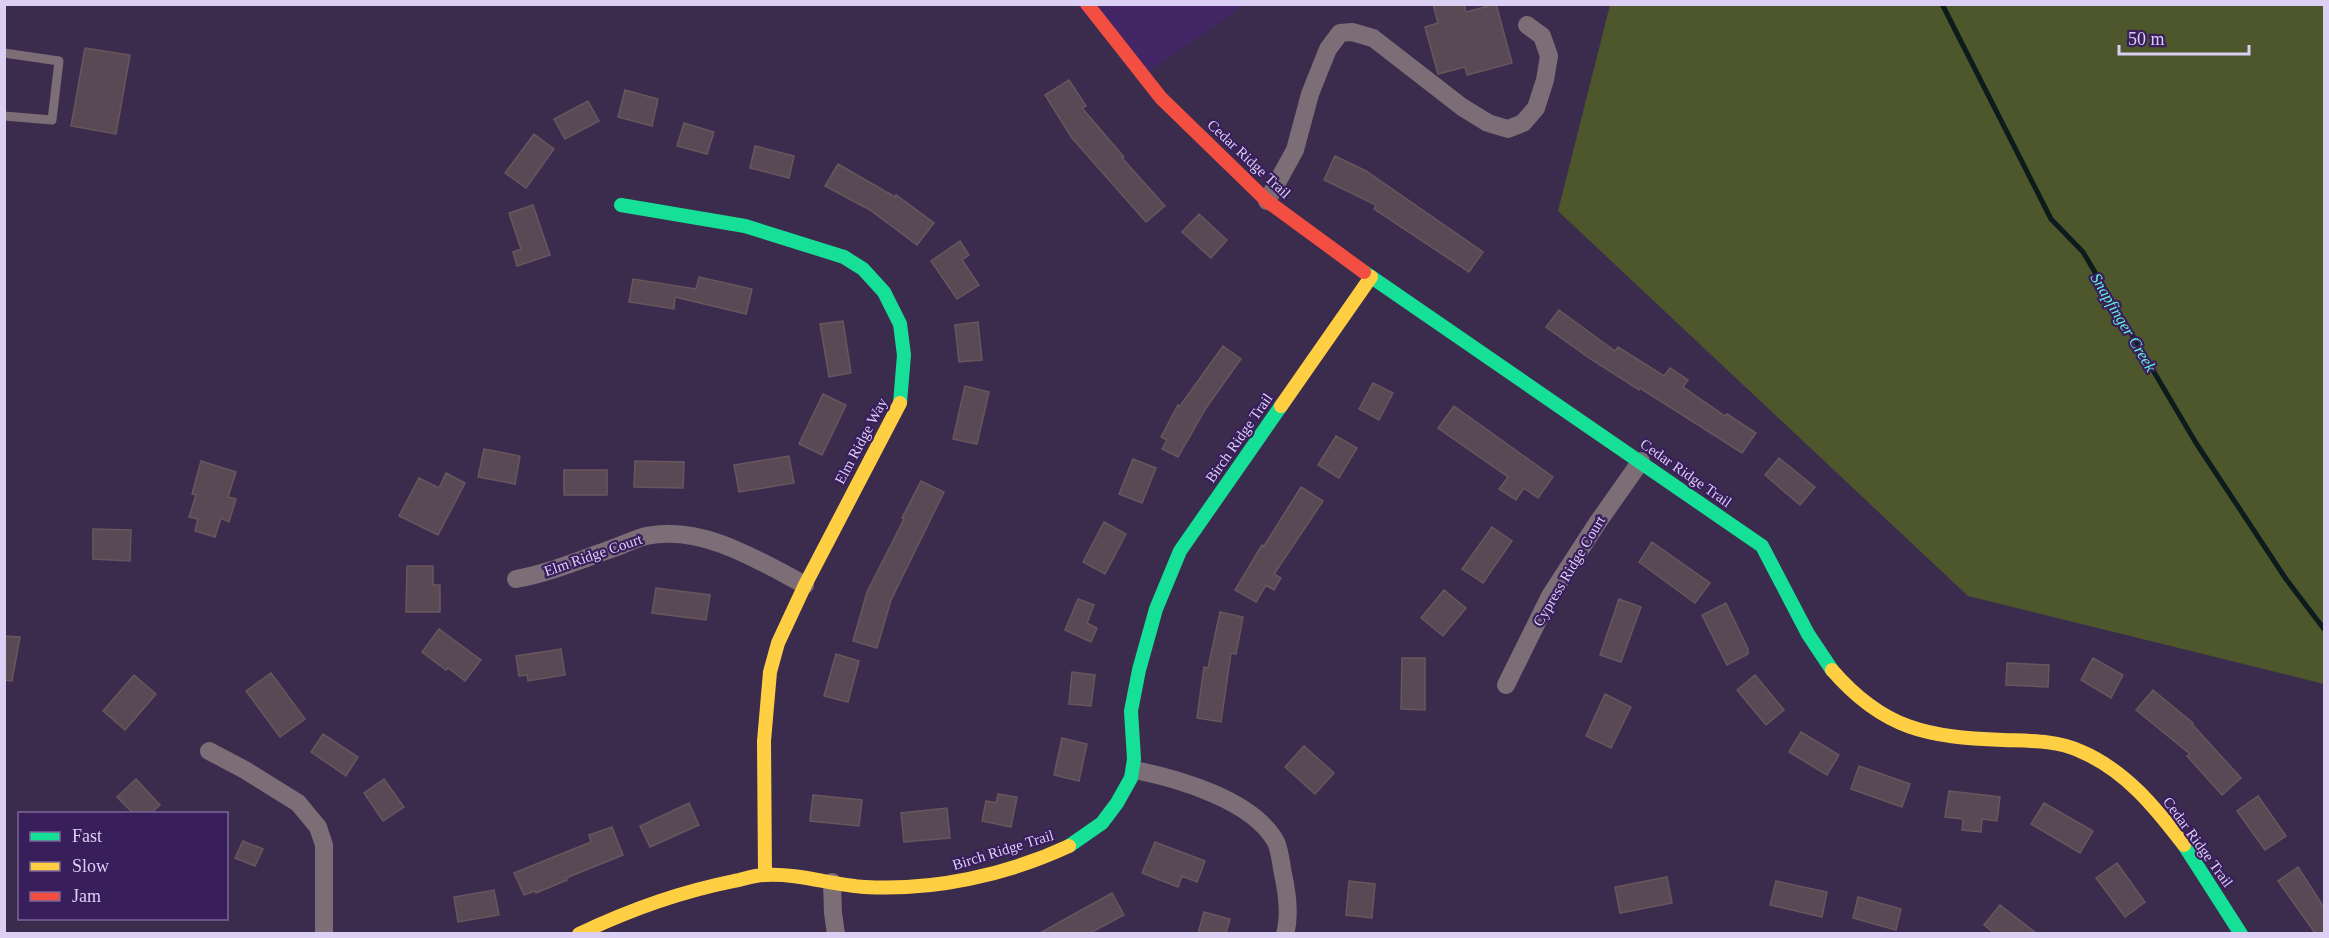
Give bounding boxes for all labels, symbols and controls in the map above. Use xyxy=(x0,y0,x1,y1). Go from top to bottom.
scale bar xyxy=(2119,18,2250,56)
text: 50 m xyxy=(2128,29,2165,49)
street label: Cedar Ridge Trail xyxy=(1204,116,1294,202)
water label: Snapfinger Creek xyxy=(2087,270,2160,376)
street label: Birch Ridge Trail xyxy=(1202,390,1276,486)
street label: Elm Ridge Way xyxy=(832,395,891,487)
street label: Cedar Ridge Trail xyxy=(1637,436,1735,510)
street label: Cypress Ridge Court xyxy=(1530,512,1609,629)
street label: Elm Ridge Court xyxy=(542,530,645,579)
street label: Cedar Ridge Trail xyxy=(2160,794,2236,890)
legend xyxy=(18,812,228,920)
text: Fast xyxy=(72,826,102,846)
street label: Birch Ridge Trail xyxy=(950,827,1056,873)
text: Slow xyxy=(72,856,109,876)
text: Jam xyxy=(72,886,101,906)

